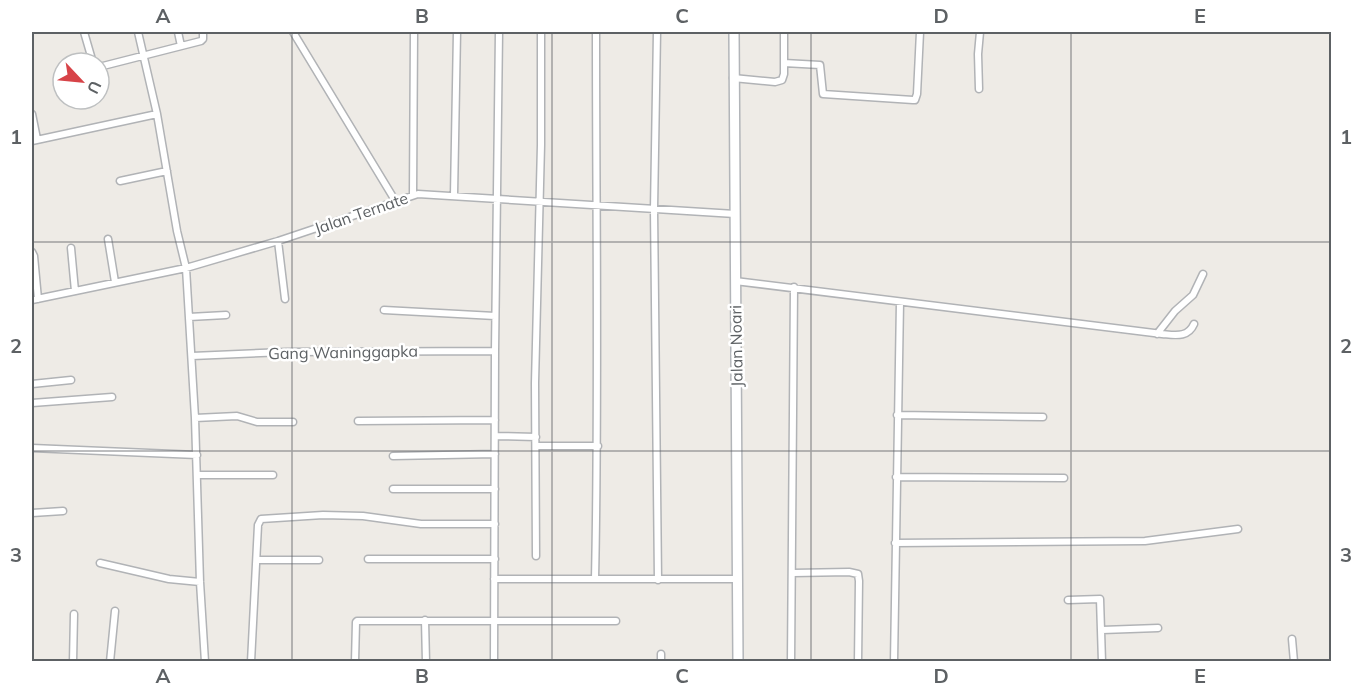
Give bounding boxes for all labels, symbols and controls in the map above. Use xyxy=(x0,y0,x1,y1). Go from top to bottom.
text: A xyxy=(156,3,171,28)
text: B xyxy=(415,3,429,28)
text: C xyxy=(675,3,689,28)
text: D xyxy=(933,3,949,28)
text: E xyxy=(1194,3,1206,28)
north arrow xyxy=(51,51,111,111)
text: U xyxy=(83,78,106,97)
text: 1 xyxy=(10,124,22,149)
text: 1 xyxy=(1340,124,1352,149)
street label: Jalan Ternate xyxy=(311,188,411,238)
street label: Jalan Noari xyxy=(725,305,747,387)
text: 2 xyxy=(10,333,22,358)
text: 2 xyxy=(1340,333,1352,358)
street label: Gang Waninggapka xyxy=(268,341,418,363)
text: 3 xyxy=(10,542,22,567)
text: 3 xyxy=(1340,542,1352,567)
text: A xyxy=(156,663,171,688)
text: B xyxy=(415,663,429,688)
text: C xyxy=(675,663,689,688)
text: D xyxy=(933,663,949,688)
text: E xyxy=(1194,663,1206,688)

